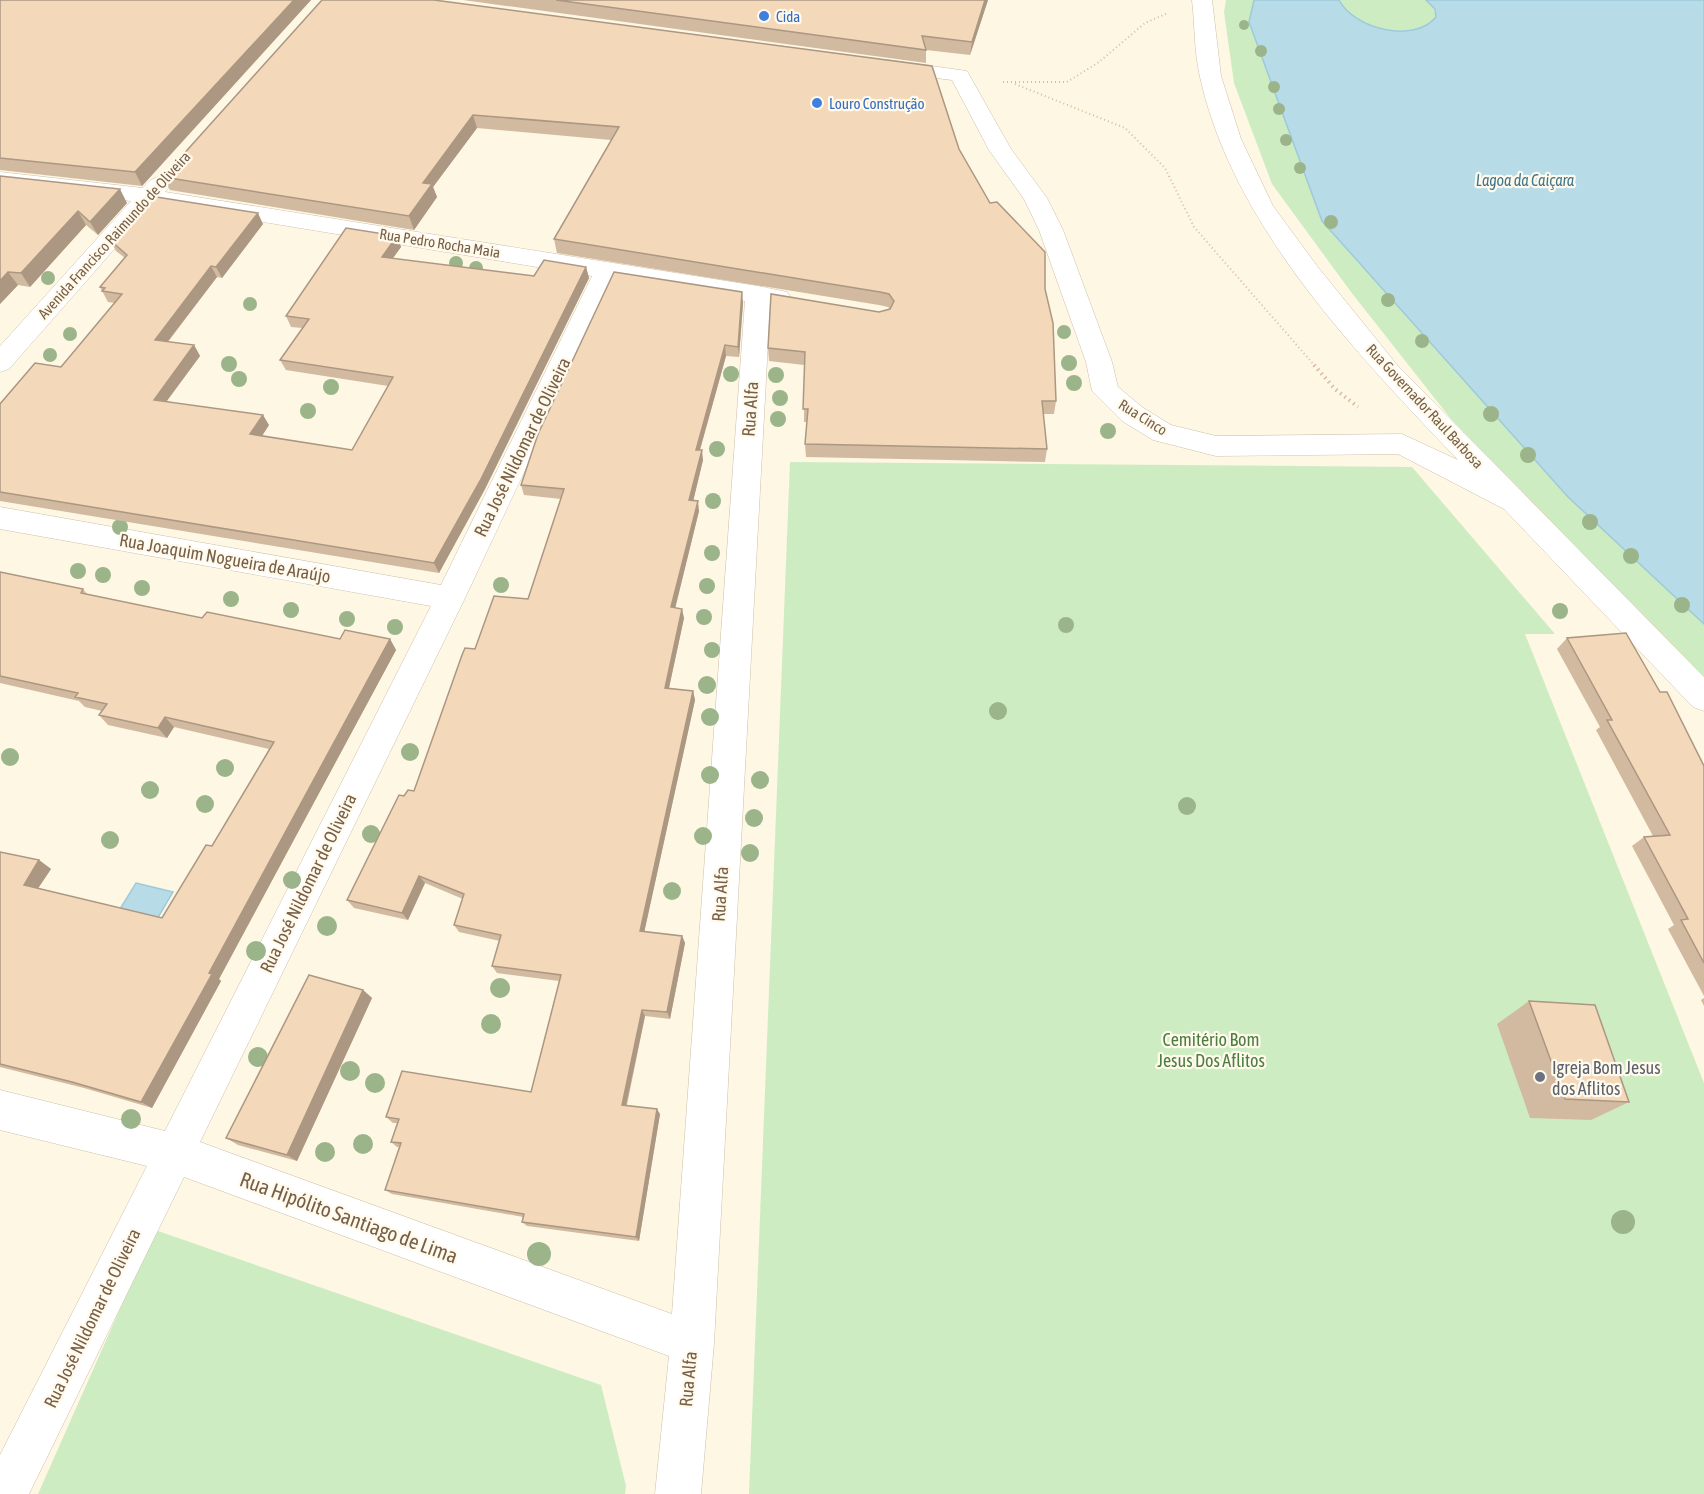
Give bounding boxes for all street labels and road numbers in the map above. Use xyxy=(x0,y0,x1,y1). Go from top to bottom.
street label: Avenida Francisco Raimundo de Oliveira xyxy=(34,148,194,322)
street label: Rua Pedro Rocha Maia xyxy=(378,225,502,261)
street label: Rua Governador Raul Barbosa xyxy=(1363,340,1487,472)
street label: Rua José Nildomar de Oliveira xyxy=(469,354,575,540)
street label: Rua Alfa xyxy=(738,381,762,437)
street label: Rua Cinco xyxy=(1116,396,1170,438)
street label: Rua Joaquim Nogueira de Araújo xyxy=(118,529,332,587)
street label: Rua José Nildomar de Oliveira xyxy=(255,790,361,976)
street label: Rua Alfa xyxy=(708,866,732,922)
street label: Rua Hipólito Santiago de Lima xyxy=(237,1166,461,1268)
street label: Rua José Nildomar de Oliveira xyxy=(39,1225,145,1411)
street label: Rua Alfa xyxy=(675,1350,701,1408)

